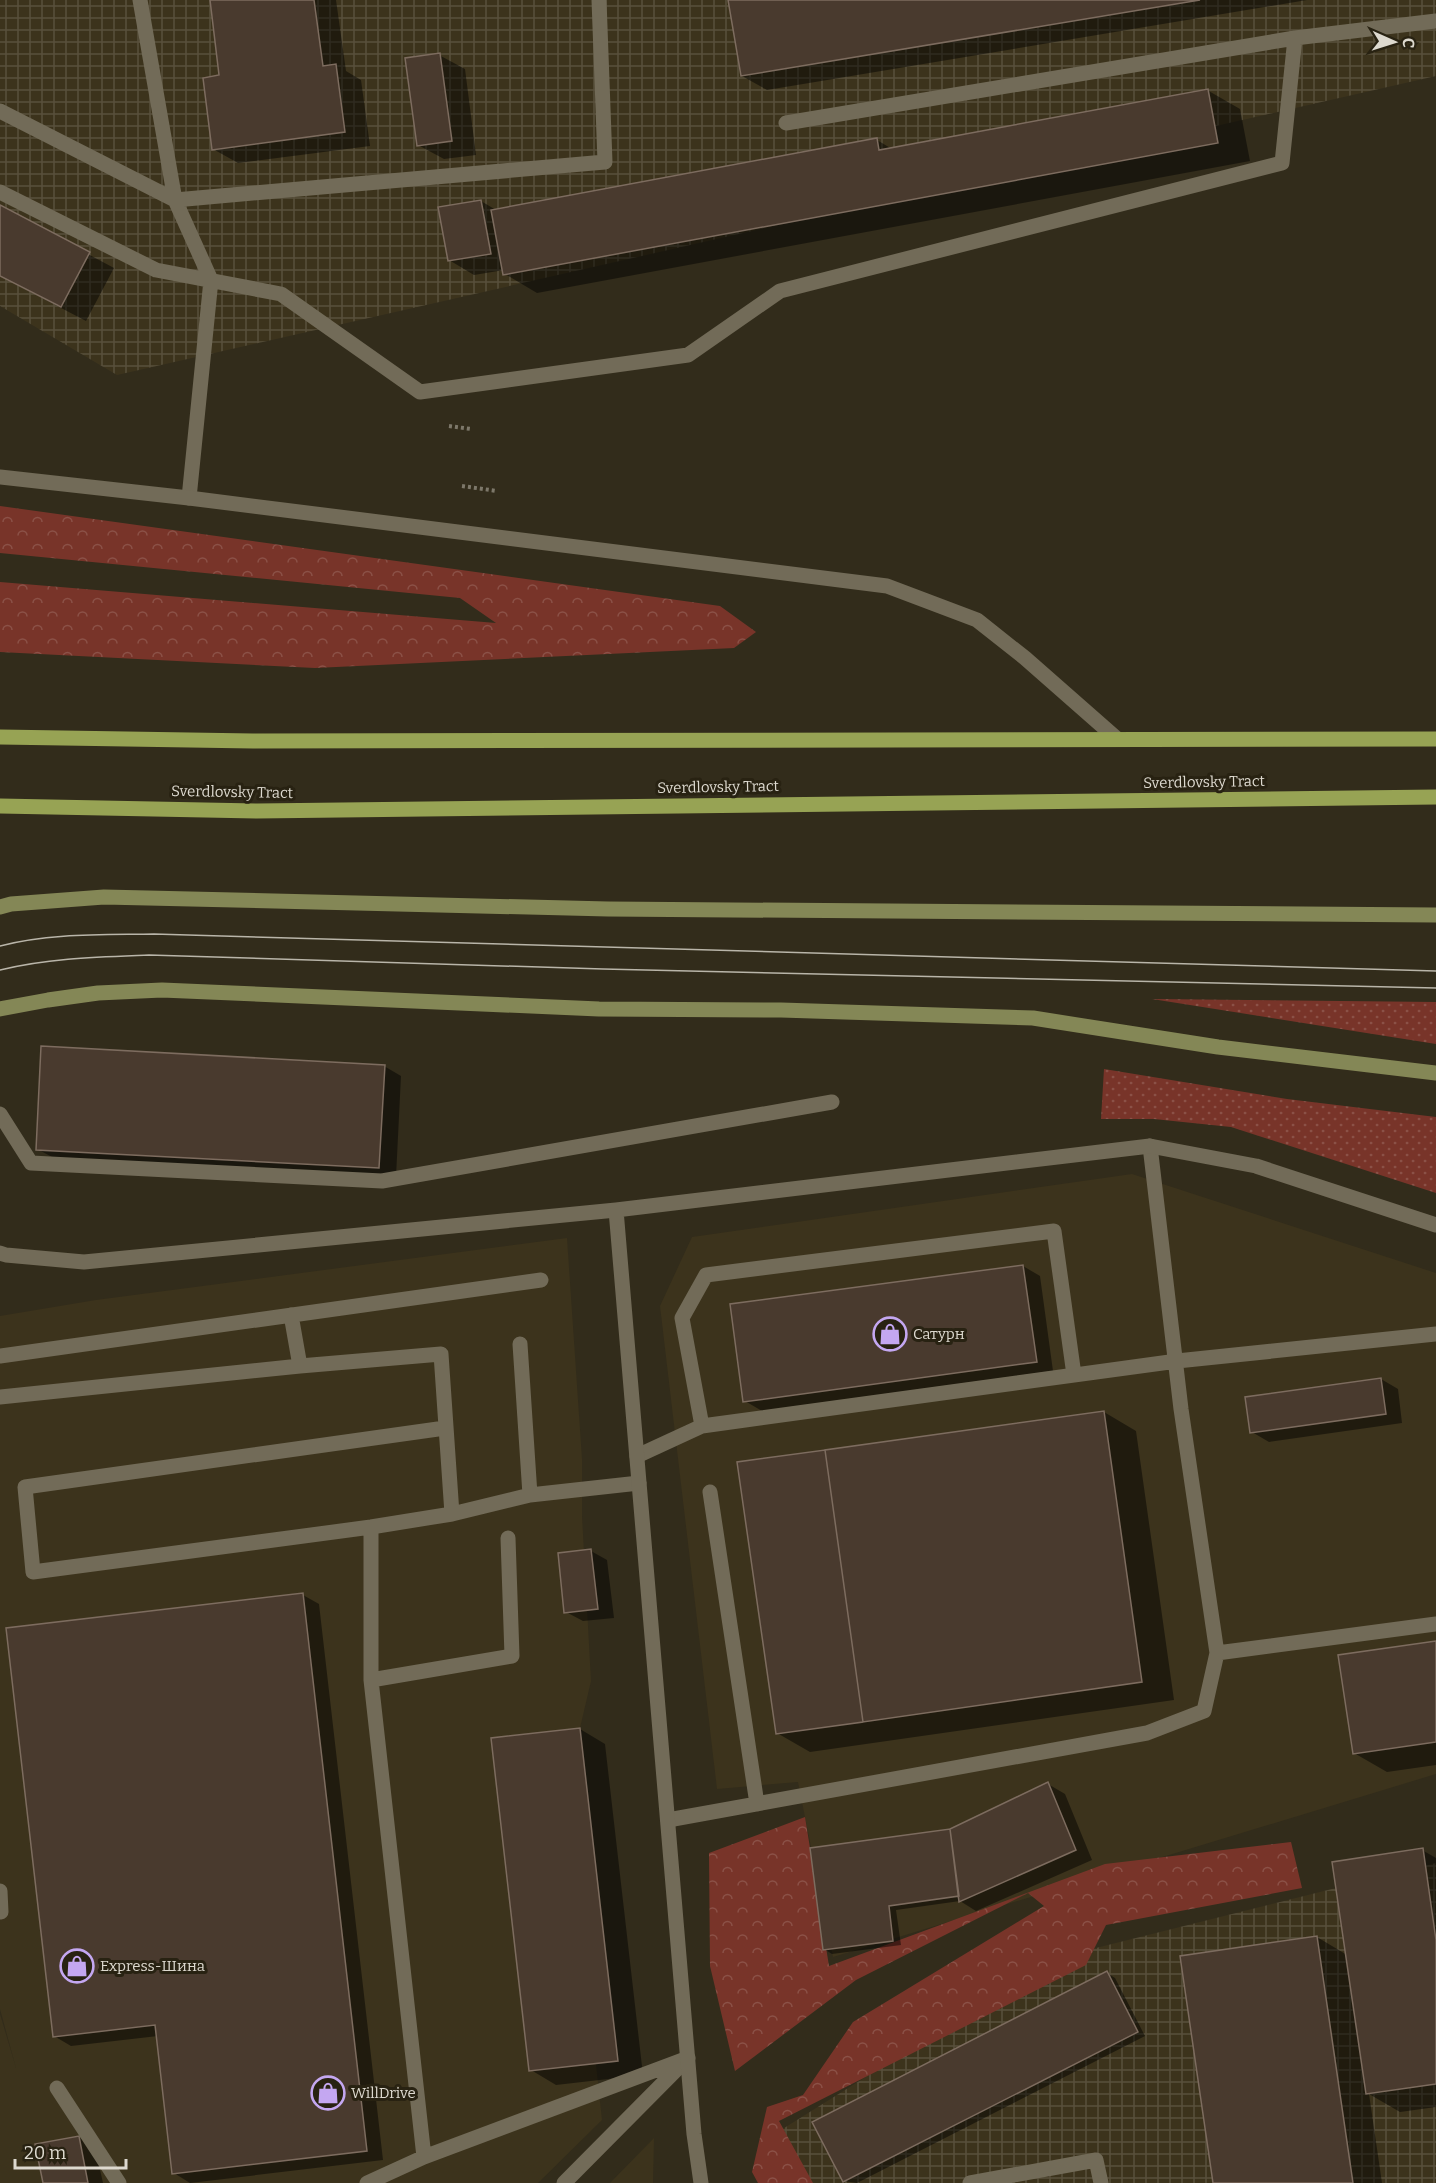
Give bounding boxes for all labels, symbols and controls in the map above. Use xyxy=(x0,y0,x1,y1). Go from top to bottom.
north arrow xyxy=(1364,12,1424,72)
text: С xyxy=(1399,37,1418,48)
street label: Sverdlovsky Tract xyxy=(1143,772,1266,792)
street label: Sverdlovsky Tract xyxy=(657,777,780,797)
street label: Sverdlovsky Tract xyxy=(171,782,294,802)
shop icon: Сатурн xyxy=(872,1316,908,1352)
place label: Сатурн xyxy=(913,1325,965,1343)
shop icon: Express-Шина xyxy=(59,1948,95,1984)
place label: Express-Шина xyxy=(100,1957,205,1975)
shop icon: WillDrive xyxy=(310,2075,346,2111)
place label: WillDrive xyxy=(351,2084,416,2102)
scale bar xyxy=(15,2132,126,2170)
text: 20 m xyxy=(24,2142,66,2164)

